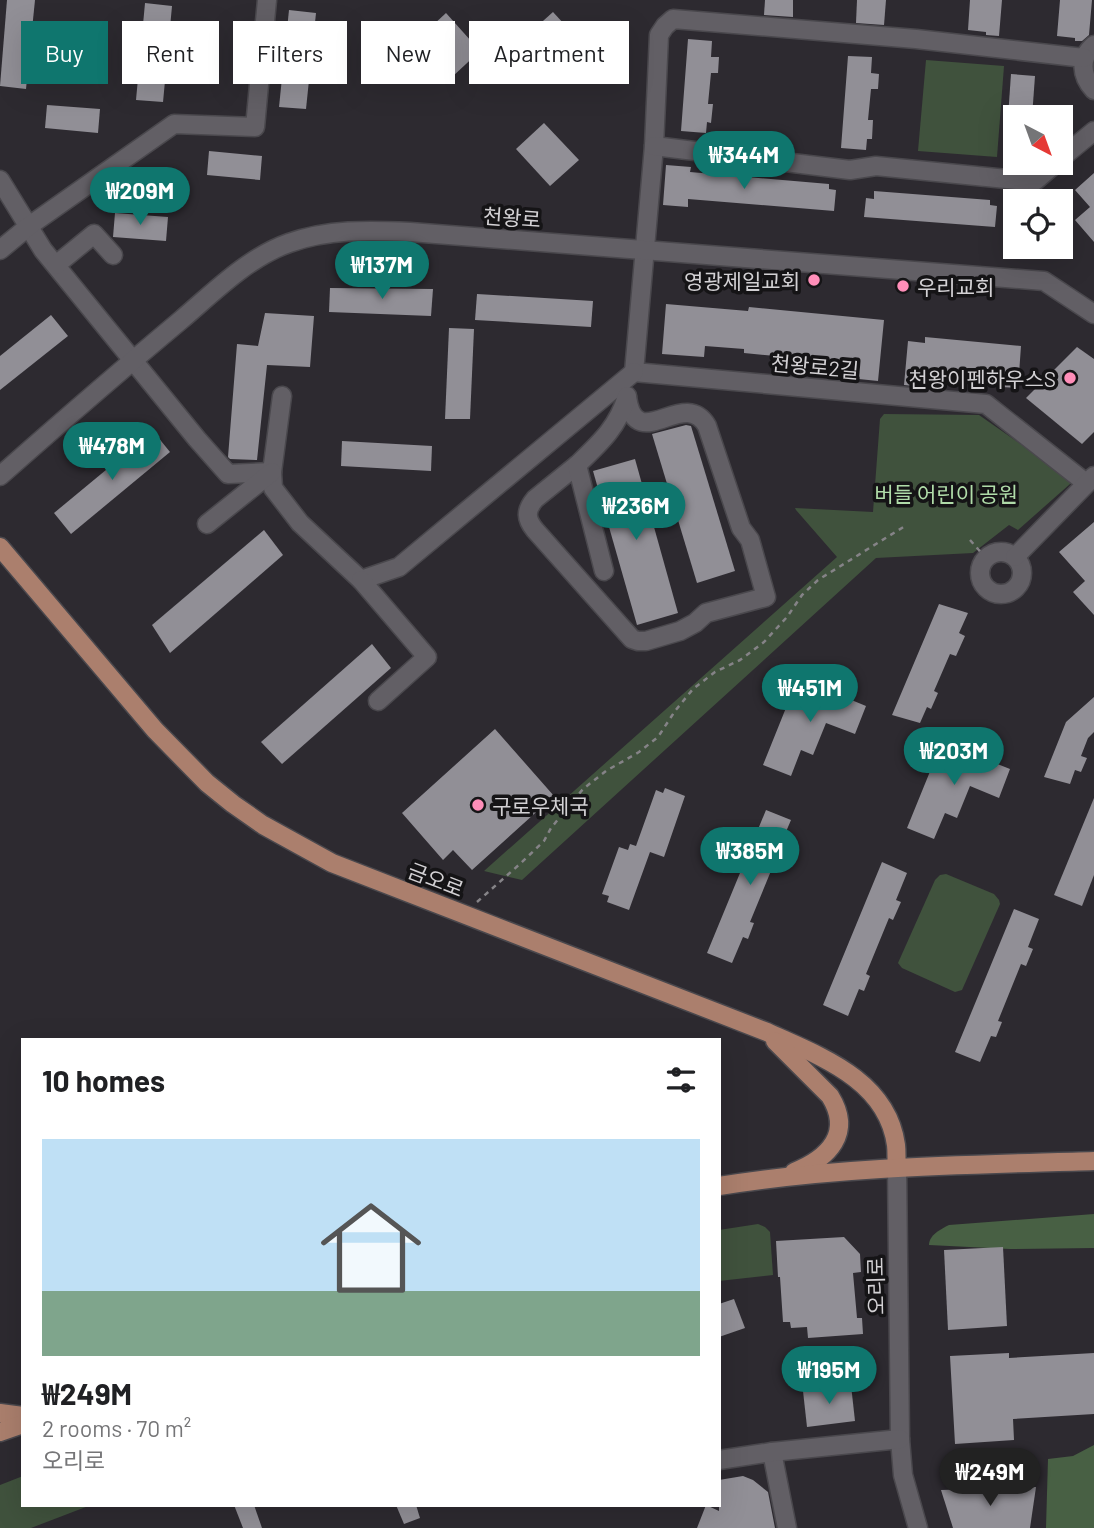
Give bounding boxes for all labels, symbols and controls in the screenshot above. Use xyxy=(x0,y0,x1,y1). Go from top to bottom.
chip: Buy xyxy=(21,21,108,84)
chip: Rent xyxy=(122,21,219,84)
chip: Filters xyxy=(233,21,347,84)
chip: New xyxy=(361,21,455,84)
chip: Apartment xyxy=(469,21,629,84)
north arrow xyxy=(1003,105,1073,175)
map controls xyxy=(1003,105,1073,259)
pin: ₩344M xyxy=(695,132,793,191)
text: ₩344M xyxy=(709,140,779,168)
pin: ₩209M xyxy=(91,168,189,227)
text: ₩209M xyxy=(106,176,174,204)
button: locate xyxy=(1003,189,1073,259)
street label: 천왕로 xyxy=(482,203,542,231)
pin: ₩137M xyxy=(333,242,431,301)
text: ₩137M xyxy=(351,250,413,278)
place label: 영광제일교회 xyxy=(684,268,800,293)
marker: 영광제일교회 xyxy=(806,272,822,288)
place label: 우리교회 xyxy=(917,274,994,299)
marker: 우리교회 xyxy=(895,278,911,294)
street label: 천왕로2길 xyxy=(770,350,860,382)
place label: 천왕이펜하우스S xyxy=(908,366,1056,391)
marker: 천왕이펜하우스S xyxy=(1062,370,1078,386)
pin: ₩478M xyxy=(63,422,161,482)
text: ₩478M xyxy=(79,431,145,459)
park label: 버들 어린이 공원 xyxy=(874,481,1018,506)
pin: ₩236M xyxy=(587,482,685,542)
text: ₩236M xyxy=(602,491,670,519)
pin: ₩451M xyxy=(761,664,859,724)
text: ₩451M xyxy=(778,673,842,701)
pin: ₩203M xyxy=(905,728,1003,787)
text: ₩203M xyxy=(920,736,988,764)
place label: 구로우체국 xyxy=(492,793,589,818)
marker: 구로우체국 xyxy=(470,797,486,813)
pin: ₩385M xyxy=(701,828,799,887)
text: ₩385M xyxy=(716,836,784,864)
street label: 금오로 xyxy=(404,857,468,901)
icon: filters xyxy=(662,1061,700,1099)
text: 10 homes xyxy=(42,1062,165,1098)
icon: home xyxy=(308,1185,434,1311)
street label: 오리로 xyxy=(862,1257,888,1315)
pin: ₩195M xyxy=(780,1346,878,1406)
text: ₩195M xyxy=(798,1355,860,1383)
text: ₩249M xyxy=(42,1375,132,1411)
text: 2 rooms · 70 m² xyxy=(42,1414,191,1442)
text: 오리로 xyxy=(42,1446,105,1474)
pin: ₩249M xyxy=(941,1448,1039,1508)
text: ₩249M xyxy=(955,1457,1025,1485)

